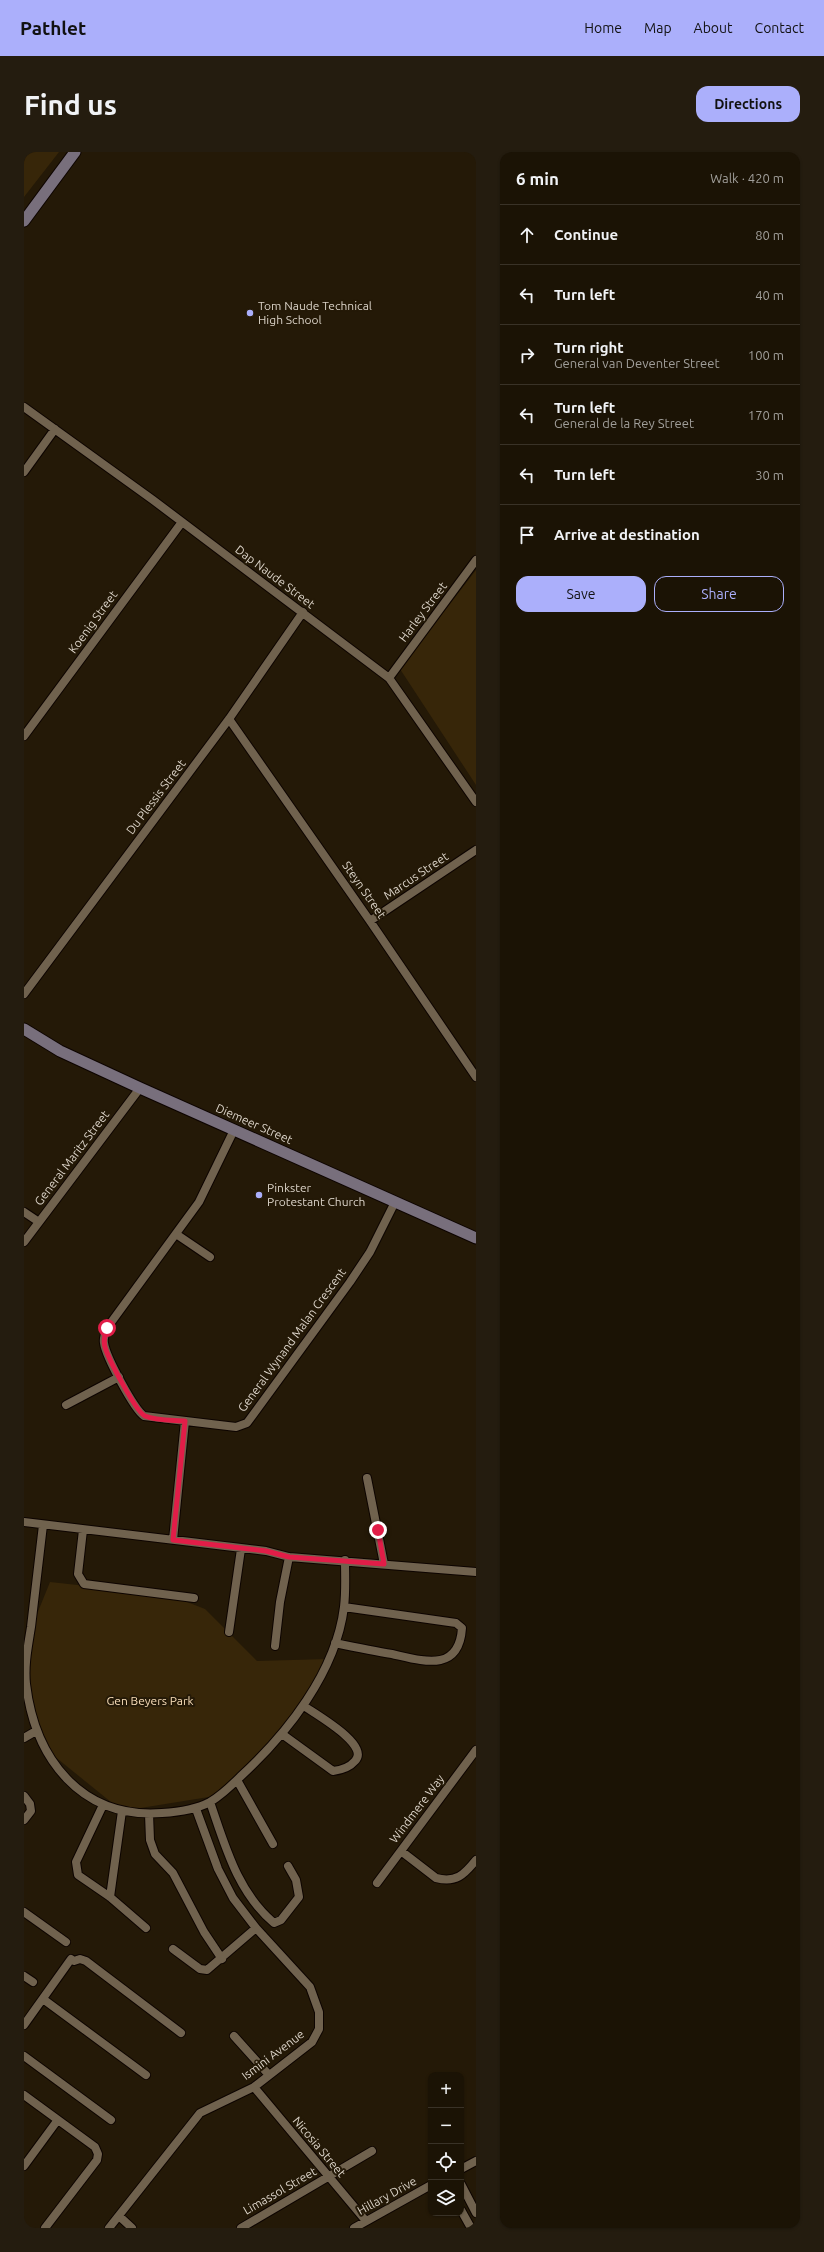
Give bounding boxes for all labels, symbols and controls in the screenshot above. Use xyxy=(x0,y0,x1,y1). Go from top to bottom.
text: Pathlet xyxy=(20,17,86,39)
text: Home xyxy=(584,20,622,36)
text: Map xyxy=(644,20,672,36)
text: About xyxy=(694,20,733,36)
text: Contact xyxy=(755,20,804,36)
button: Directions xyxy=(696,86,800,122)
text: Find us xyxy=(24,89,117,120)
text: 6 min xyxy=(516,169,559,188)
text: Walk · 420 m xyxy=(710,171,784,185)
icon: ahead xyxy=(516,224,538,246)
text: Continue xyxy=(554,226,618,243)
text: 80 m xyxy=(755,228,784,242)
icon: left xyxy=(516,284,538,306)
text: Turn left xyxy=(554,286,615,303)
text: 40 m xyxy=(755,288,784,302)
place label: Tom Naude Technical High School xyxy=(258,299,372,326)
marker: Tom Naude Technical High School xyxy=(245,308,255,318)
text: Turn right xyxy=(554,339,624,356)
icon: right xyxy=(516,344,538,366)
text: 100 m xyxy=(748,348,784,362)
text: General van Deventer Street xyxy=(554,356,720,370)
text: Turn left xyxy=(554,399,615,416)
icon: left xyxy=(516,404,538,426)
text: 170 m xyxy=(748,408,784,422)
text: General de la Rey Street xyxy=(554,416,694,430)
icon: left xyxy=(516,464,538,486)
text: Turn left xyxy=(554,466,615,483)
text: 30 m xyxy=(755,468,784,482)
icon: arrive xyxy=(516,524,538,546)
text: Arrive at destination xyxy=(554,526,700,543)
street label: Dap Naude Street xyxy=(233,543,318,611)
button: Save xyxy=(516,576,646,612)
button: Share xyxy=(654,576,784,612)
street label: Harley Street xyxy=(396,579,449,644)
street label: Koenig Street xyxy=(66,588,120,655)
street label: Du Plessis Street xyxy=(123,757,188,836)
street label: Marcus Street xyxy=(381,849,451,902)
street label: Steyn Street xyxy=(340,859,389,921)
street label: Diemeer Street xyxy=(214,1101,295,1146)
street label: General Maritz Street xyxy=(32,1108,112,1208)
place label: Pinkster Protestant Church xyxy=(267,1181,365,1208)
marker: Pinkster Protestant Church xyxy=(254,1190,264,1200)
street label: General Wynand Malan Crescent xyxy=(235,1265,348,1414)
route start xyxy=(98,1319,116,1337)
route end xyxy=(369,1521,387,1539)
park label: Gen Beyers Park xyxy=(106,1694,194,1707)
street label: Windmere Way xyxy=(387,1772,447,1845)
street label: Ismini Avenue xyxy=(239,2027,306,2082)
map controls xyxy=(428,2072,464,2216)
button: + xyxy=(428,2072,464,2108)
button: − xyxy=(428,2108,464,2144)
street label: Nicosia Street xyxy=(290,2114,349,2180)
button: locate xyxy=(428,2144,464,2180)
street label: Limassol Street xyxy=(241,2164,319,2217)
street label: Hillary Drive xyxy=(355,2174,419,2217)
button: layers xyxy=(428,2180,464,2216)

